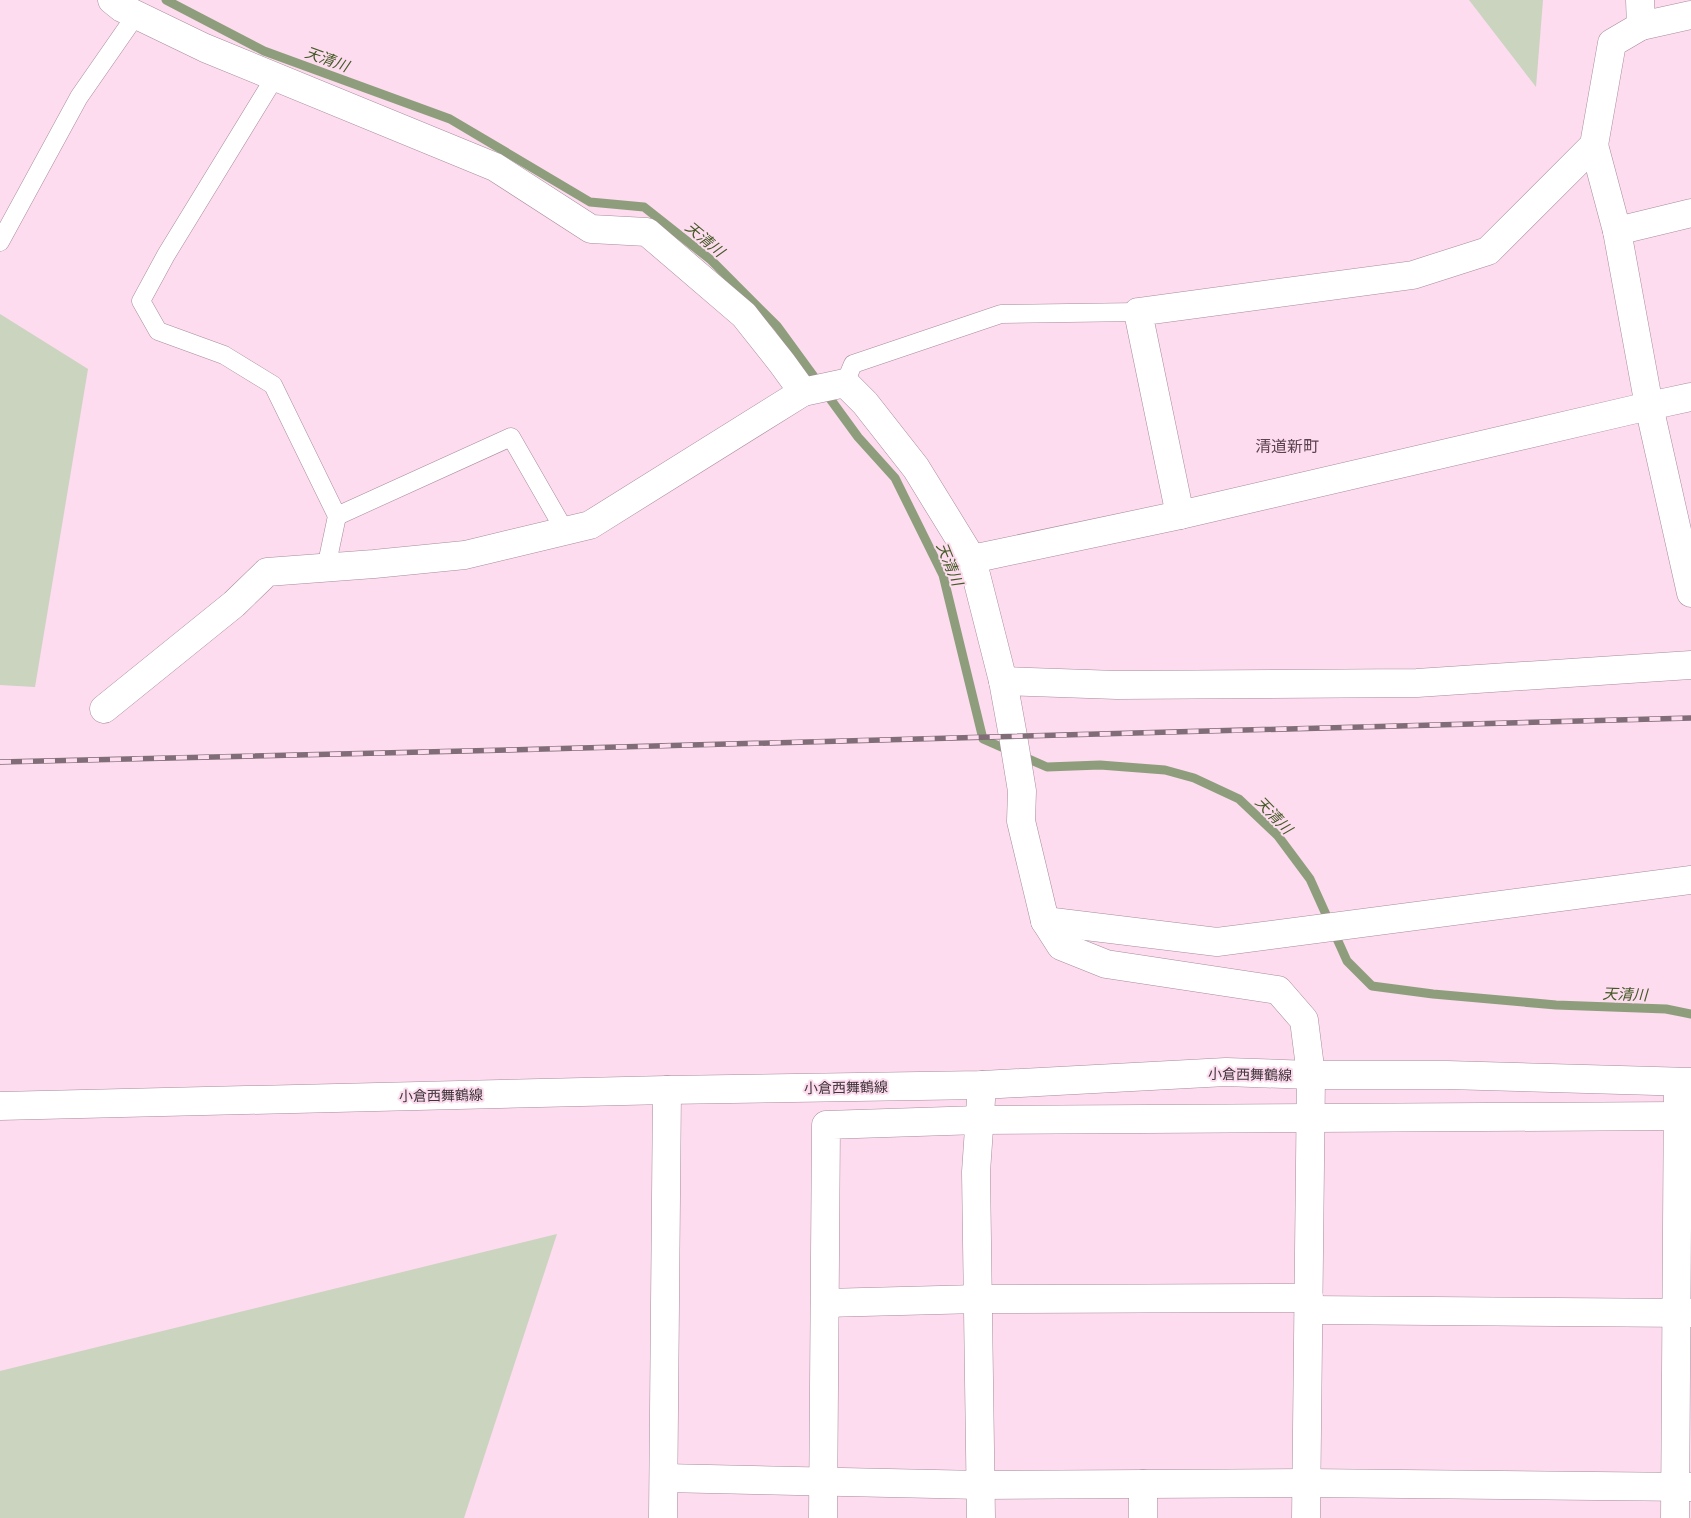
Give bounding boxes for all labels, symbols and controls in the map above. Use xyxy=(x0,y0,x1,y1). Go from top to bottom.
water label: 天清川 xyxy=(302,41,354,77)
water label: 天清川 xyxy=(681,216,731,263)
district label: 清道新町 xyxy=(1255,435,1319,457)
water label: 天清川 xyxy=(932,539,969,591)
water label: 天清川 xyxy=(1251,792,1299,840)
water label: 天清川 xyxy=(1602,983,1650,1005)
street label: 小倉西舞鶴線 xyxy=(1208,1064,1292,1084)
street label: 小倉西舞鶴線 xyxy=(804,1077,888,1097)
street label: 小倉西舞鶴線 xyxy=(399,1085,483,1105)

